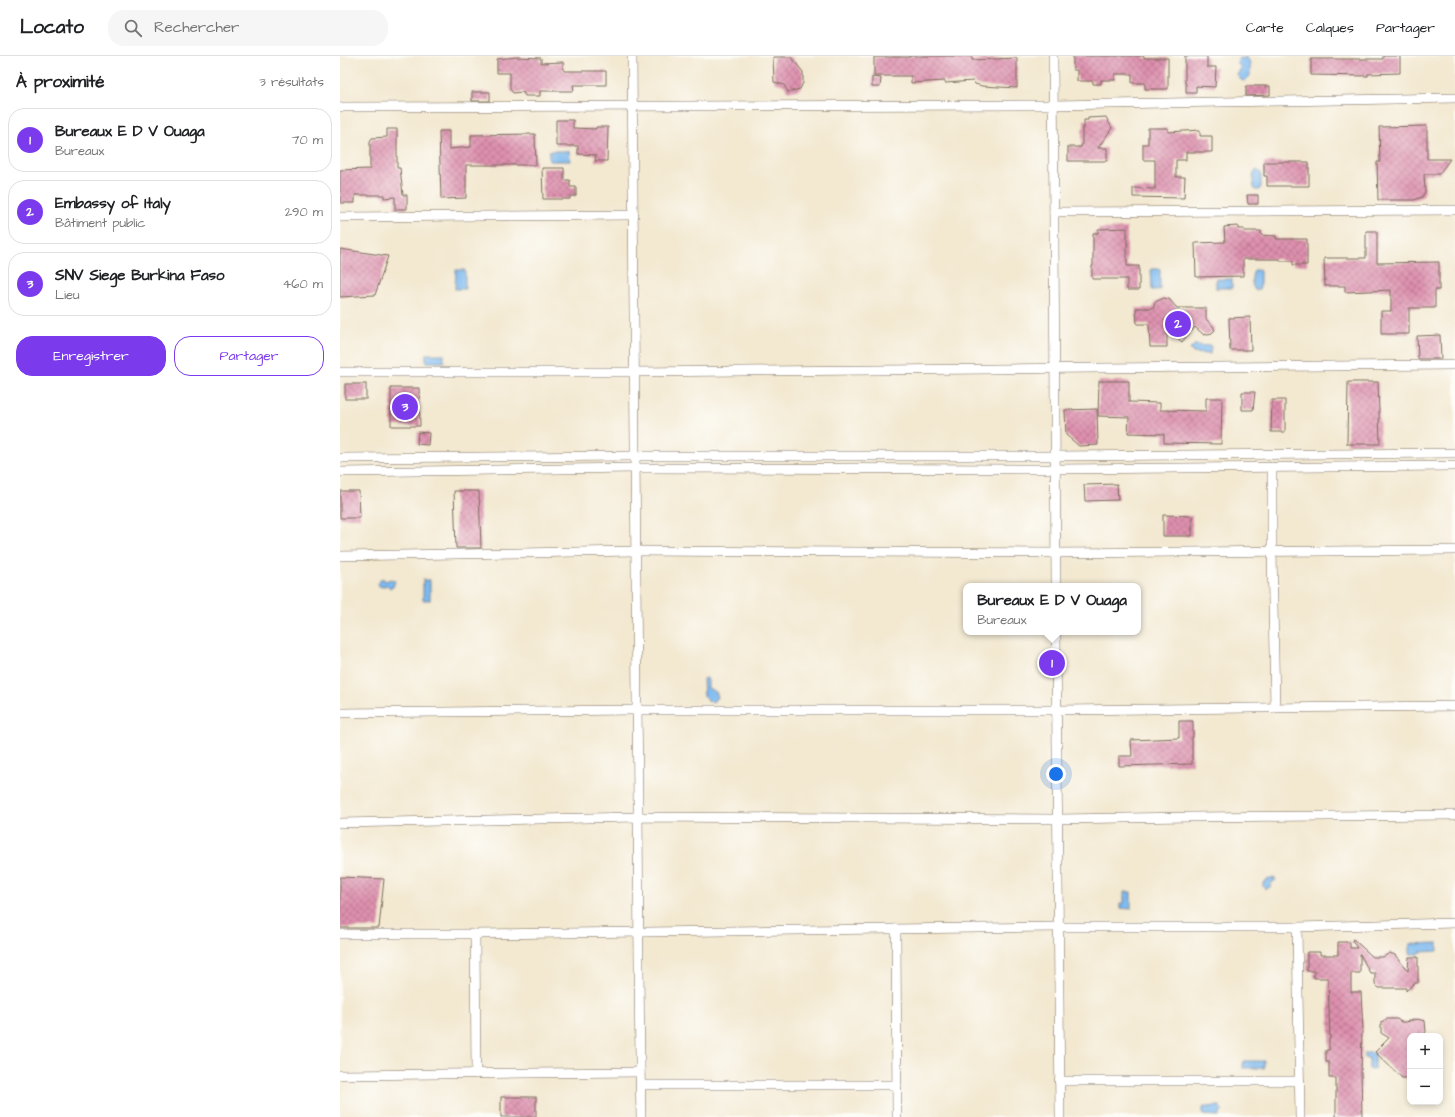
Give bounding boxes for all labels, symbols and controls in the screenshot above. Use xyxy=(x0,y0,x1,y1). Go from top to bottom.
search box xyxy=(108,10,388,46)
text: Locato xyxy=(20,14,84,41)
icon: search xyxy=(122,17,144,39)
text: Rechercher xyxy=(154,17,239,38)
text: Carte xyxy=(1246,18,1284,38)
text: Calques xyxy=(1306,18,1354,38)
text: Partager xyxy=(1376,18,1435,38)
text: À proximité xyxy=(16,70,105,94)
text: 3 résultats xyxy=(259,73,324,91)
text: Bureaux E D V Ouaga xyxy=(55,121,205,142)
text: 1 xyxy=(29,131,31,149)
text: 70 m xyxy=(291,131,323,149)
text: Bureaux xyxy=(55,142,104,160)
text: Embassy of Italy xyxy=(55,193,171,214)
text: 2 xyxy=(26,203,34,221)
text: 290 m xyxy=(285,203,323,221)
text: Bâtiment public xyxy=(55,214,146,232)
text: SNV Siege Burkina Faso xyxy=(55,265,225,286)
text: 3 xyxy=(27,275,33,293)
text: 460 m xyxy=(282,275,323,293)
text: Lieu xyxy=(55,286,80,304)
pin: 2 xyxy=(1165,309,1191,339)
button: Enregistrer xyxy=(16,336,166,376)
button: Partager xyxy=(174,336,324,376)
pin: 3 xyxy=(392,392,418,422)
popup xyxy=(963,583,1141,635)
text: Bureaux E D V Ouaga xyxy=(977,590,1127,611)
text: Bureaux xyxy=(977,611,1027,629)
pin: 1 xyxy=(1039,648,1065,678)
your location xyxy=(1046,764,1066,784)
map controls xyxy=(1407,1033,1443,1105)
button: + xyxy=(1407,1033,1443,1069)
button: − xyxy=(1407,1069,1443,1105)

